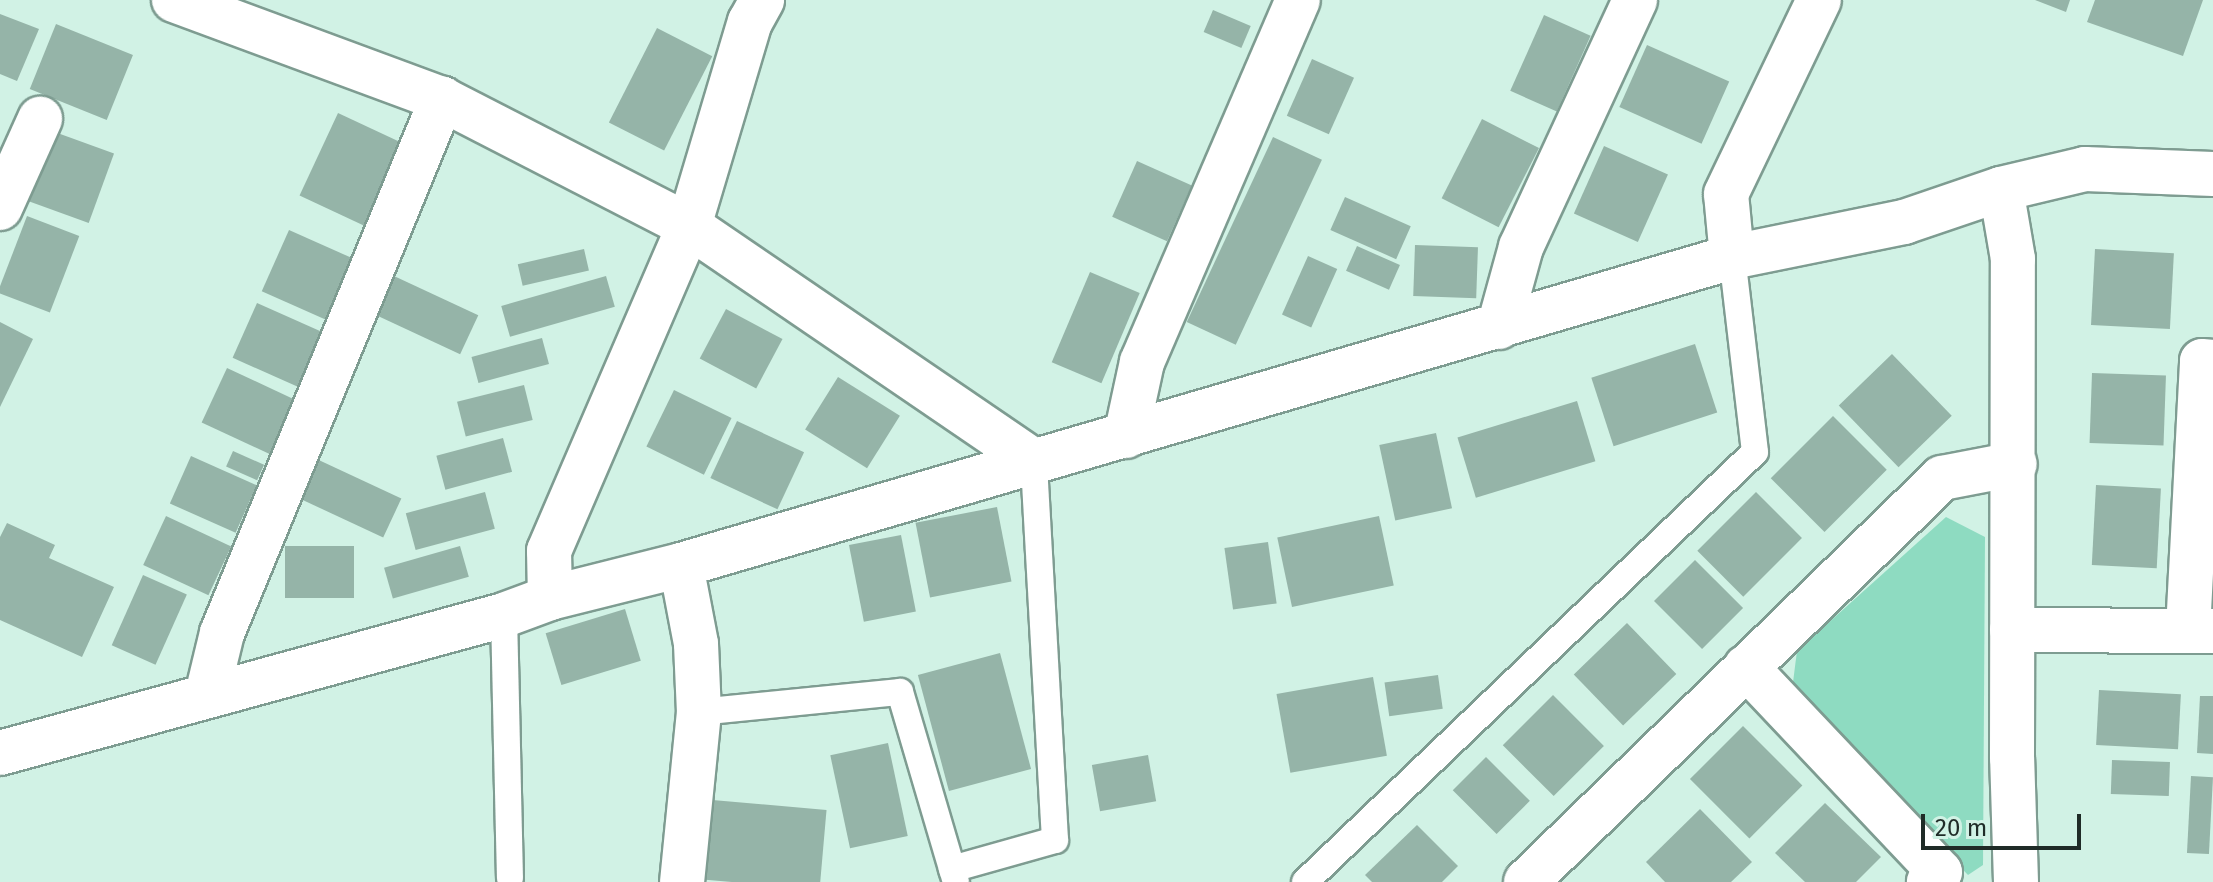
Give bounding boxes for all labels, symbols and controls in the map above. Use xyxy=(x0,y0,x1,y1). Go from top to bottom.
scale bar xyxy=(1925,798,2085,848)
text: 20 m xyxy=(1935,814,1987,842)

